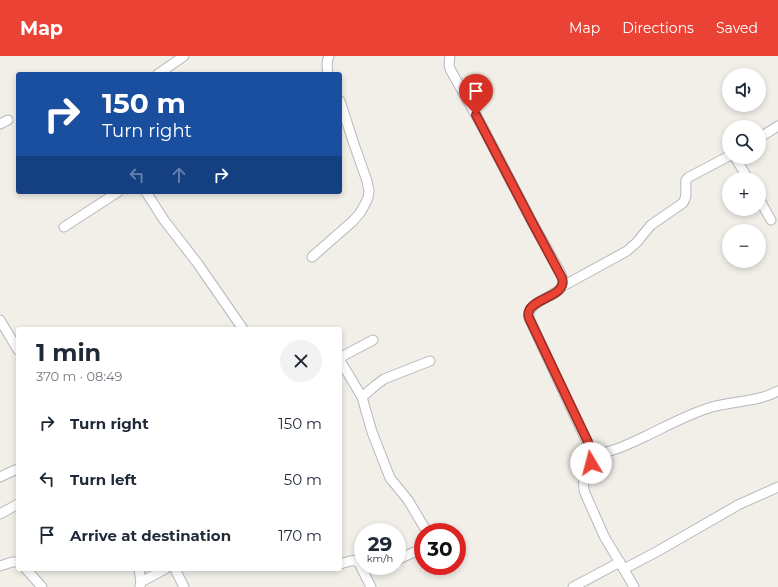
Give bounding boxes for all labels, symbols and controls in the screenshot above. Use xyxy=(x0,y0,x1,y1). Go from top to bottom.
text: Map xyxy=(20,17,63,40)
text: Map xyxy=(569,19,600,37)
text: Directions xyxy=(622,19,694,37)
text: Saved xyxy=(716,19,758,37)
map controls xyxy=(722,68,766,268)
button: sound xyxy=(722,68,766,112)
pin xyxy=(459,74,493,115)
icon: arrive xyxy=(465,80,487,102)
text: 150 m xyxy=(102,86,186,120)
icon: right xyxy=(36,88,88,140)
text: Turn right xyxy=(102,120,192,142)
button: search xyxy=(722,120,766,164)
icon: left xyxy=(126,164,148,186)
icon: ahead xyxy=(168,164,190,186)
icon: right xyxy=(210,164,232,186)
button: + xyxy=(722,172,766,216)
button: − xyxy=(722,224,766,268)
text: 1 min xyxy=(36,338,101,367)
button: close xyxy=(280,340,322,382)
text: 370 m · 08:49 xyxy=(36,368,123,384)
icon: right xyxy=(36,412,58,434)
text: Turn right xyxy=(70,414,149,433)
text: 150 m xyxy=(278,414,322,433)
position arrow xyxy=(570,442,612,484)
icon: left xyxy=(36,468,58,490)
text: Turn left xyxy=(70,470,137,489)
text: 50 m xyxy=(284,470,322,489)
speed limit sign: 30 xyxy=(414,523,466,575)
icon: arrive xyxy=(36,524,58,546)
text: Arrive at destination xyxy=(70,526,231,545)
text: 170 m xyxy=(278,526,322,545)
text: 29 xyxy=(368,532,392,556)
text: km/h xyxy=(367,552,393,565)

